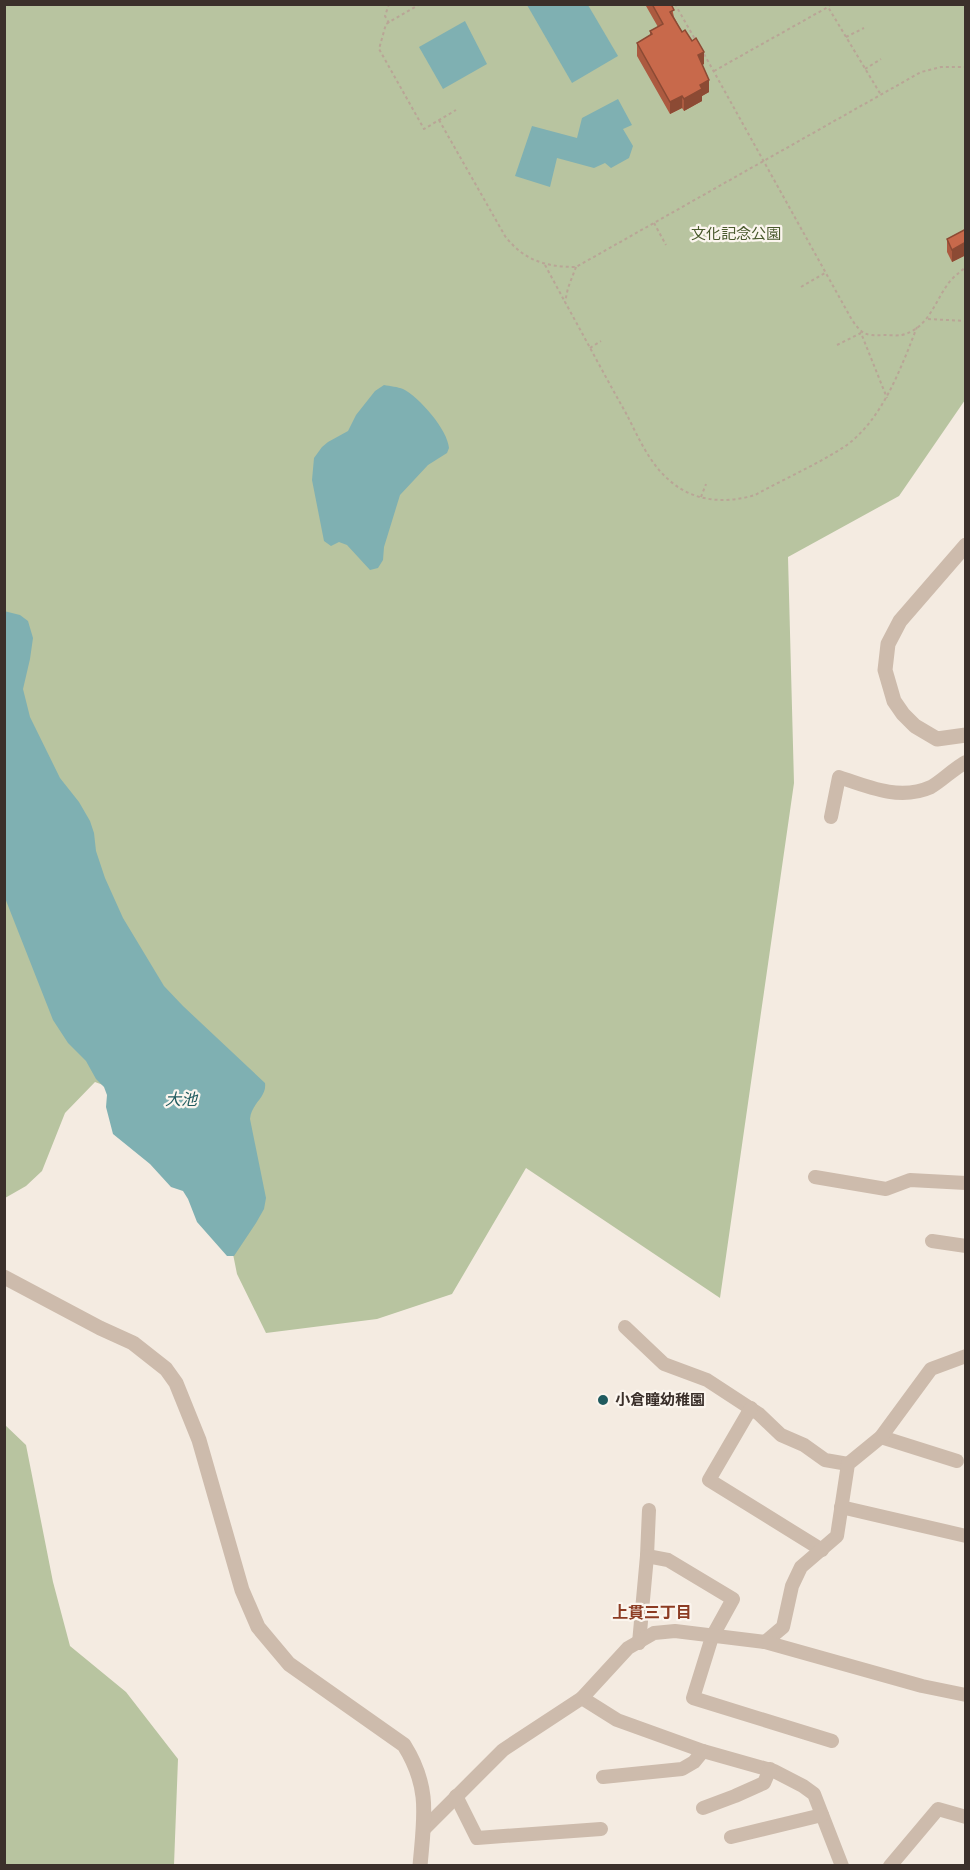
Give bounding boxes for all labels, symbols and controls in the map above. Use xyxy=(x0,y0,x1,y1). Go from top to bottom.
park label: 文化記念公園 xyxy=(691,225,781,243)
water label: 大池 xyxy=(165,1090,199,1109)
place label: 小倉瞳幼稚園 xyxy=(615,1391,705,1409)
marker: 小倉瞳幼稚園 xyxy=(596,1393,610,1407)
district label: 上貫三丁目 xyxy=(612,1603,692,1622)

